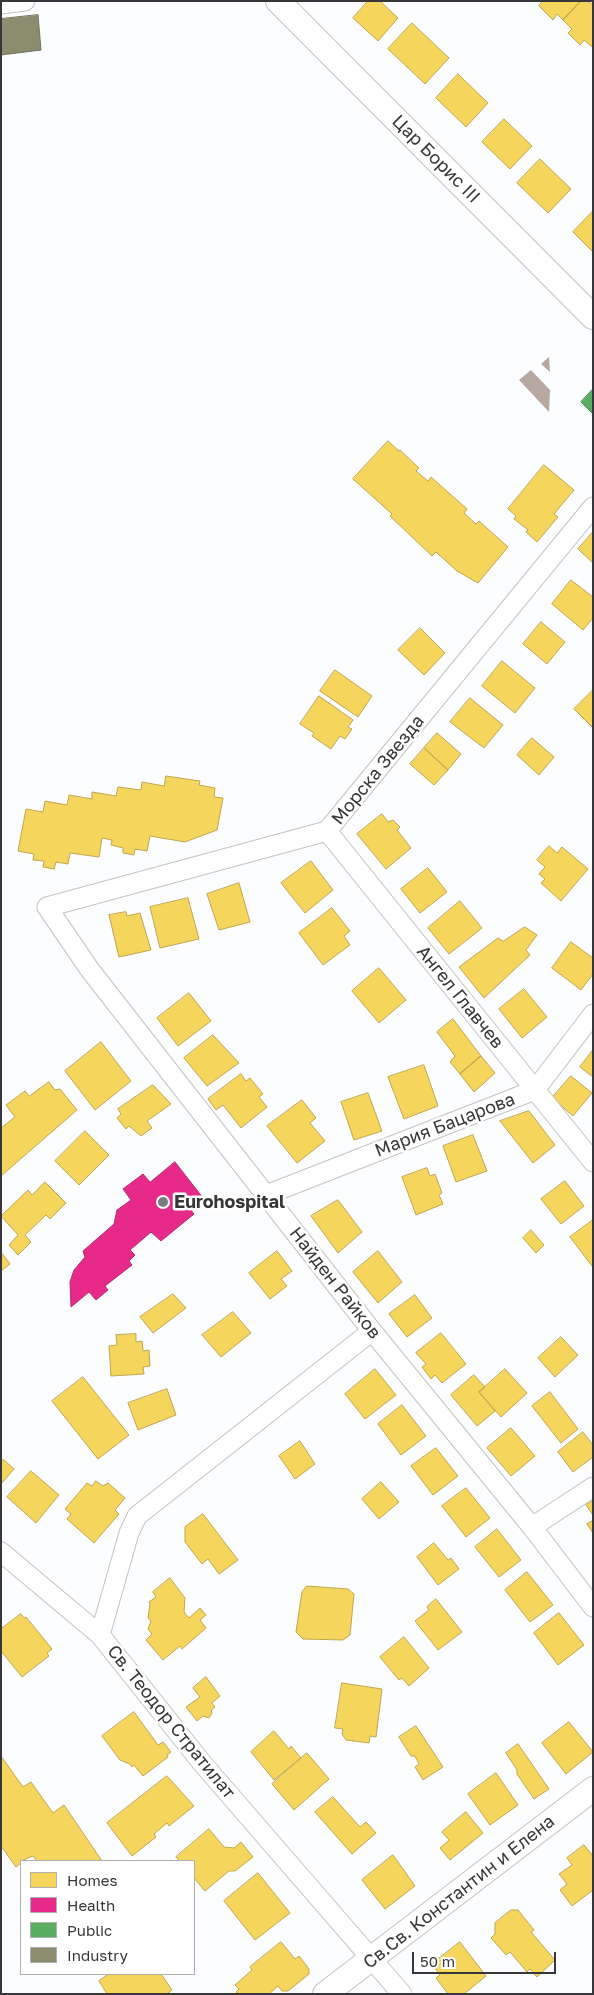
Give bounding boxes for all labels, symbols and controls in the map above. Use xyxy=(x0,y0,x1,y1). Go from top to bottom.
street label: Цар Борис III xyxy=(387,110,485,208)
street label: Морска Звезда xyxy=(327,711,429,829)
street label: Ангел Главчев xyxy=(412,941,508,1053)
street label: Мария Бацарова xyxy=(372,1088,518,1162)
place label: Eurohospital xyxy=(174,1191,285,1213)
marker: Eurohospital xyxy=(156,1195,170,1209)
street label: Найден Райков xyxy=(285,1223,385,1343)
street label: Св. Теодор Стратилат xyxy=(102,1641,240,1803)
street label: Св.Св. Константин и Елена xyxy=(359,1811,559,1973)
legend xyxy=(20,1860,195,1975)
text: Homes xyxy=(67,1871,117,1889)
text: Health xyxy=(67,1896,115,1914)
text: Public xyxy=(67,1921,112,1939)
scale bar xyxy=(414,1942,558,1974)
text: Industry xyxy=(67,1946,128,1964)
text: 50 m xyxy=(420,1952,455,1970)

